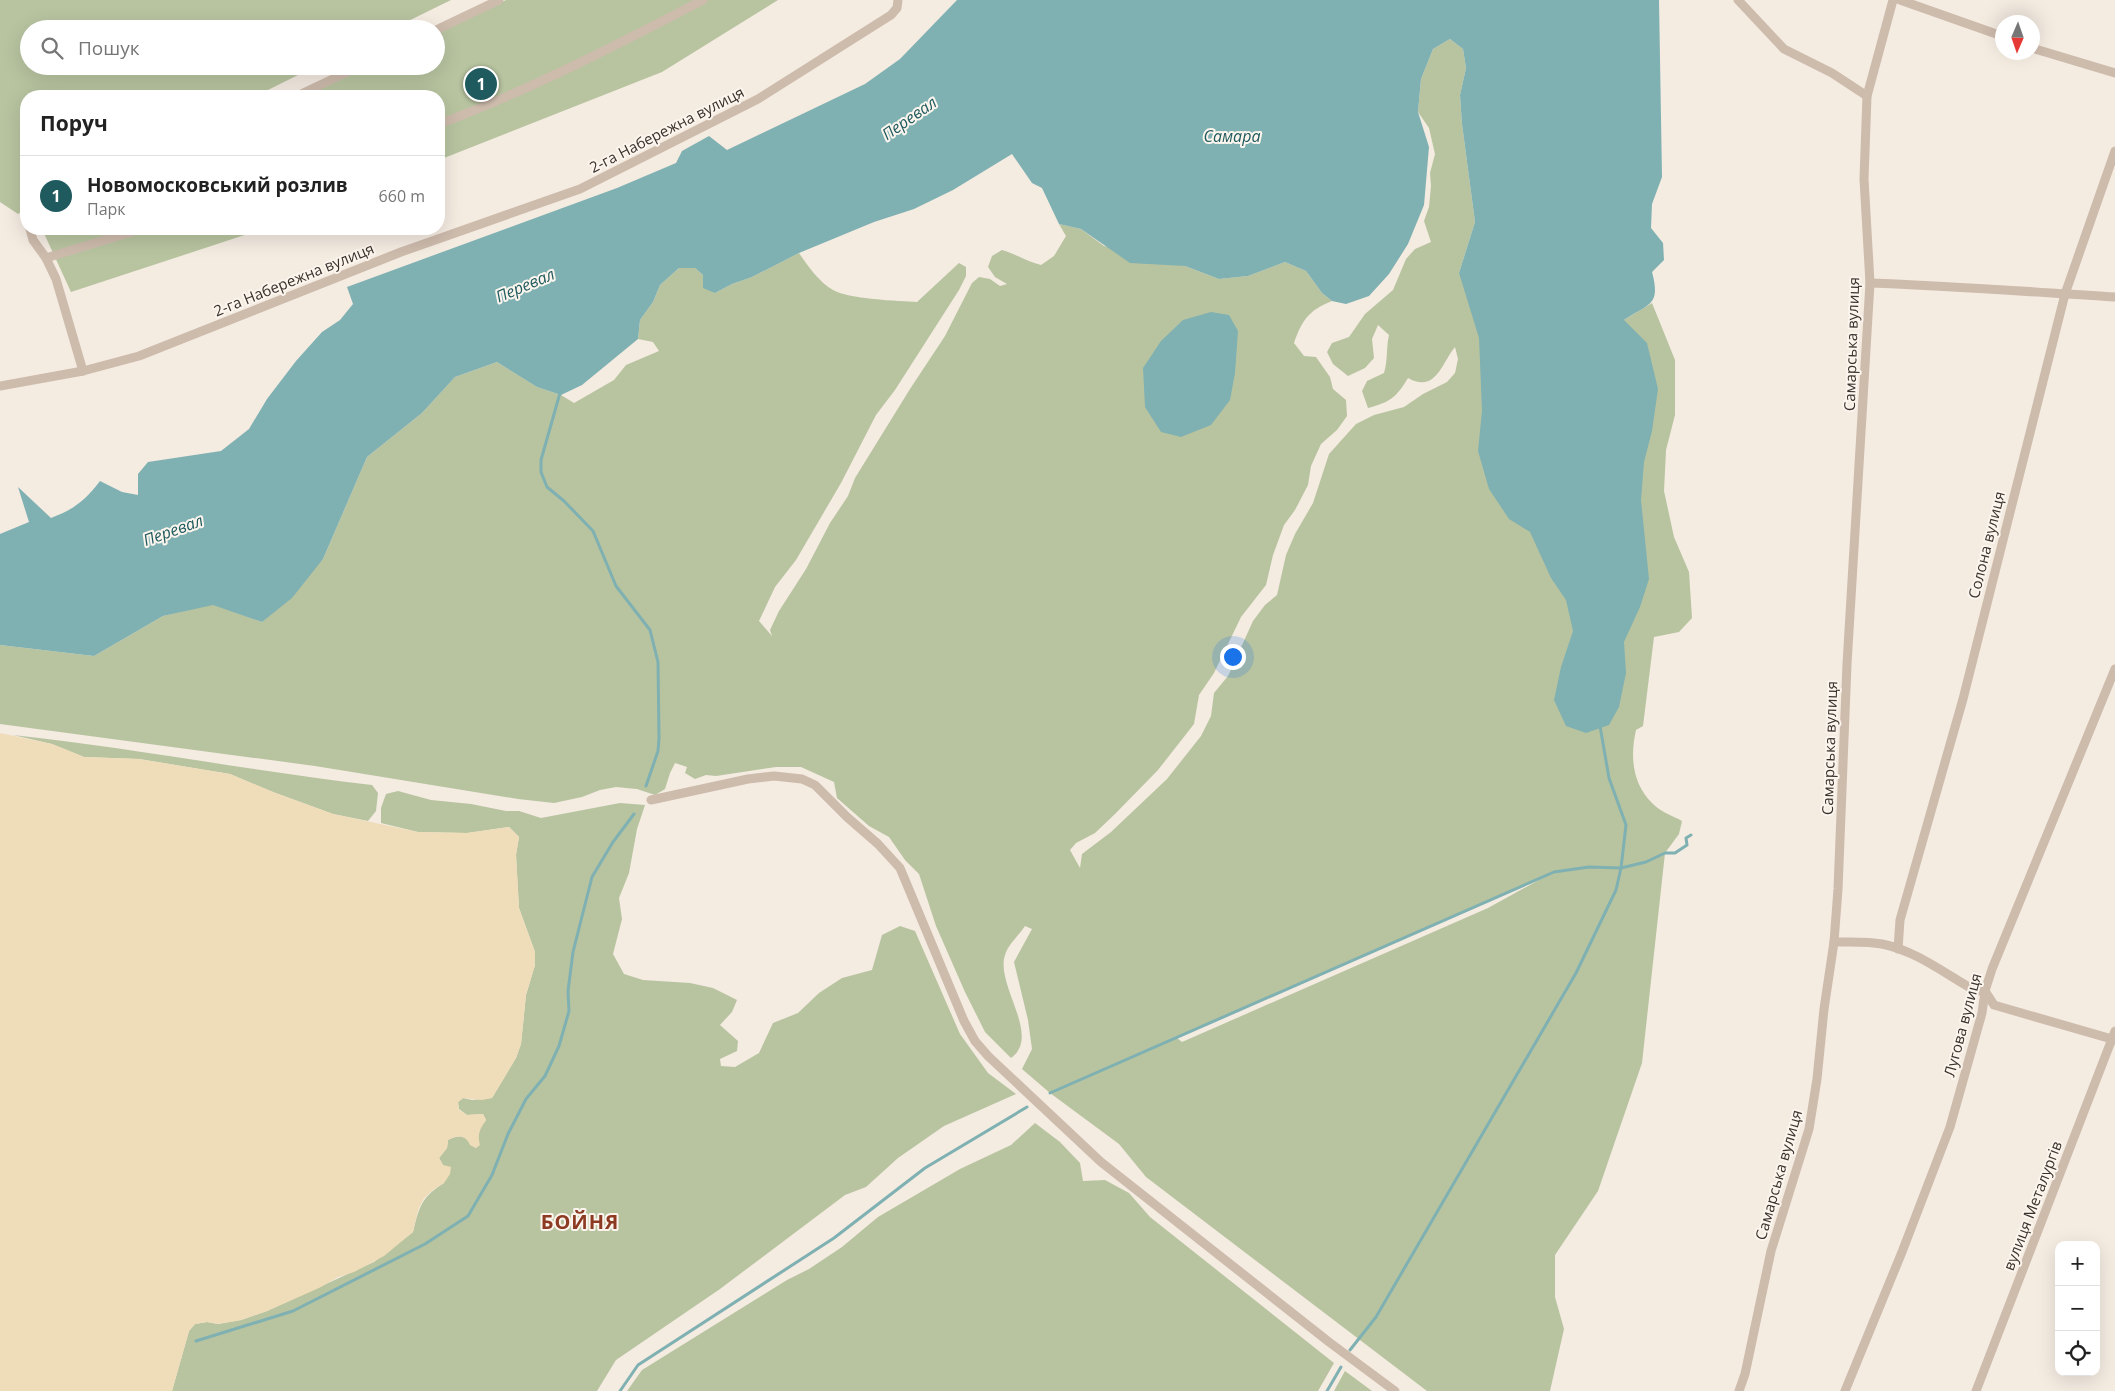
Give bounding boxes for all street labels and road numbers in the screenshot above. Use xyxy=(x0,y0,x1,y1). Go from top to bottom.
street label: 2-га Набережна вулиця xyxy=(586,81,747,177)
street label: 2-га Набережна вулиця xyxy=(211,238,377,320)
street label: Самарська вулиця xyxy=(1839,277,1863,411)
street label: Солона вулиця xyxy=(1963,489,2009,600)
street label: Самарська вулиця xyxy=(1817,681,1841,815)
street label: Лугова вулиця xyxy=(1939,971,1985,1079)
street label: Самарська вулиця xyxy=(1750,1107,1806,1242)
street label: вулиця Металургів xyxy=(1998,1138,2066,1273)

